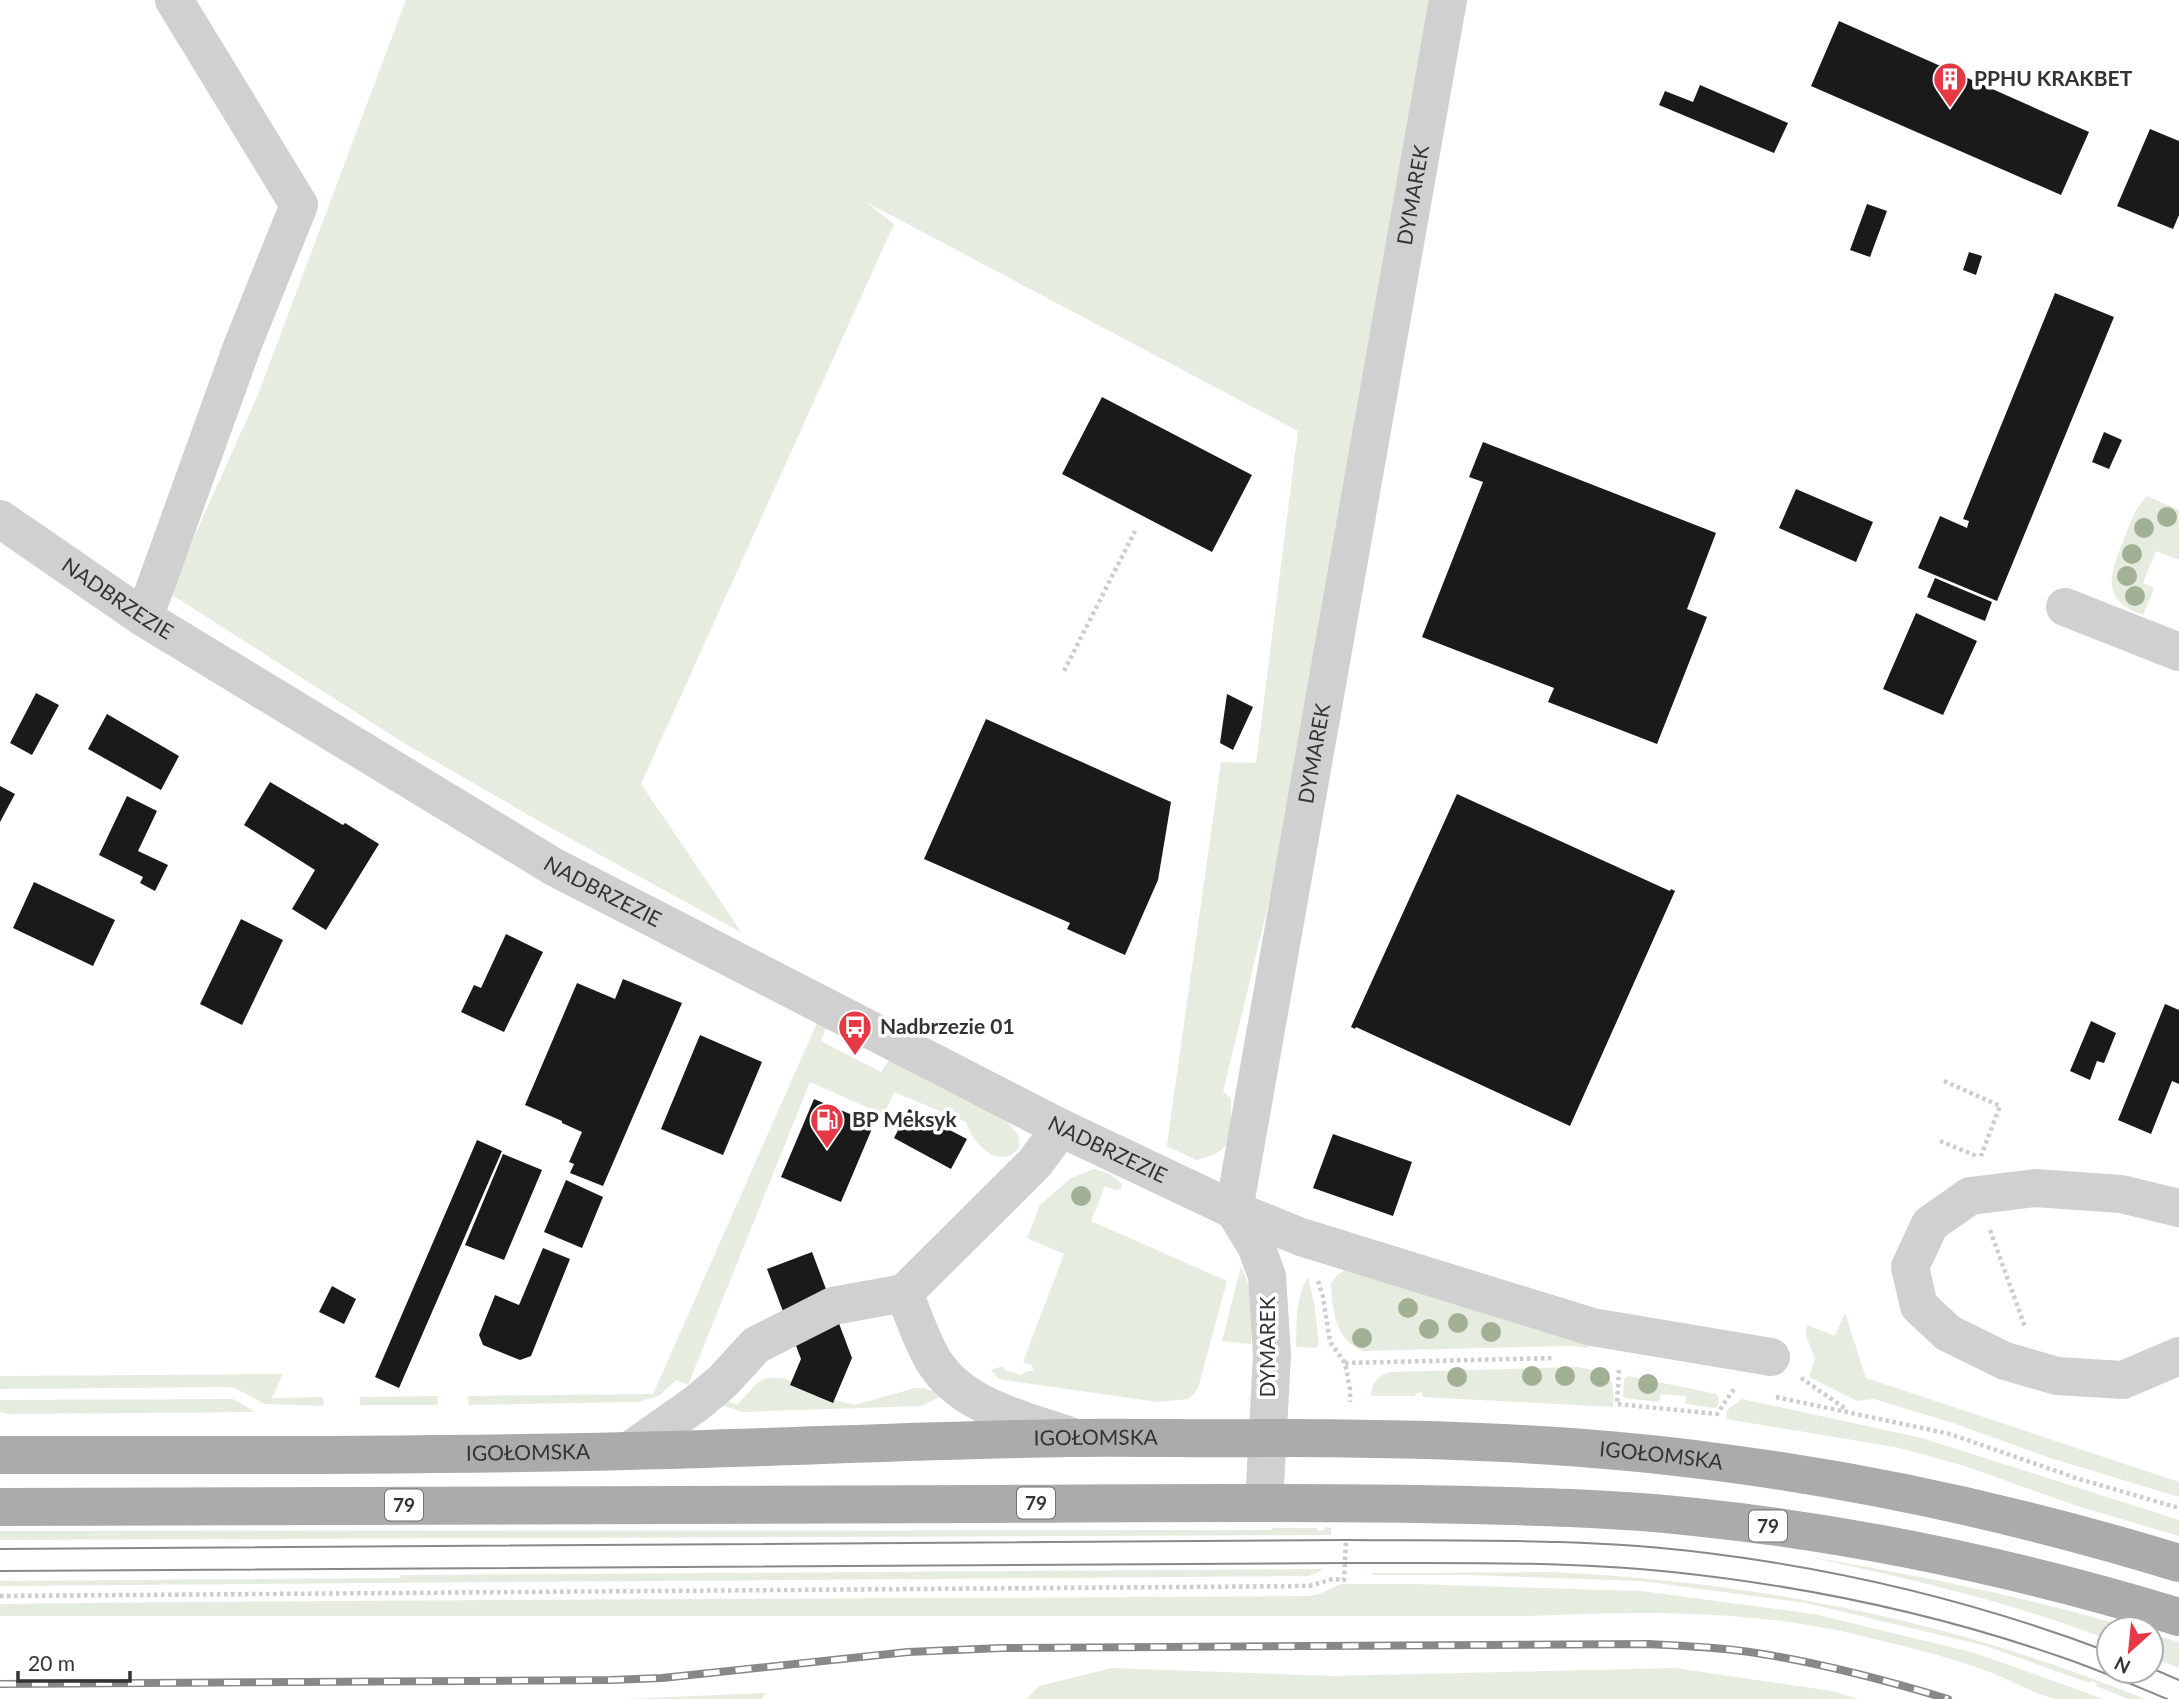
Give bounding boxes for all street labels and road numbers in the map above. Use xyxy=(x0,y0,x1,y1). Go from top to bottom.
street label: DYMAREK xyxy=(1391,143,1433,247)
street label: NADBRZEZIE xyxy=(58,552,178,644)
street label: DYMAREK xyxy=(1292,701,1334,805)
street label: NADBRZEZIE xyxy=(540,850,666,931)
street label: NADBRZEZIE xyxy=(1044,1110,1171,1187)
street label: DYMAREK xyxy=(1254,1296,1279,1398)
street label: IGOŁOMSKA xyxy=(1033,1424,1159,1450)
street label: IGOŁOMSKA xyxy=(1599,1435,1725,1474)
street label: IGOŁOMSKA xyxy=(466,1438,591,1465)
road number: 79 xyxy=(1017,1488,1055,1518)
road number: 79 xyxy=(385,1490,423,1520)
road number: 79 xyxy=(1749,1510,1787,1542)

